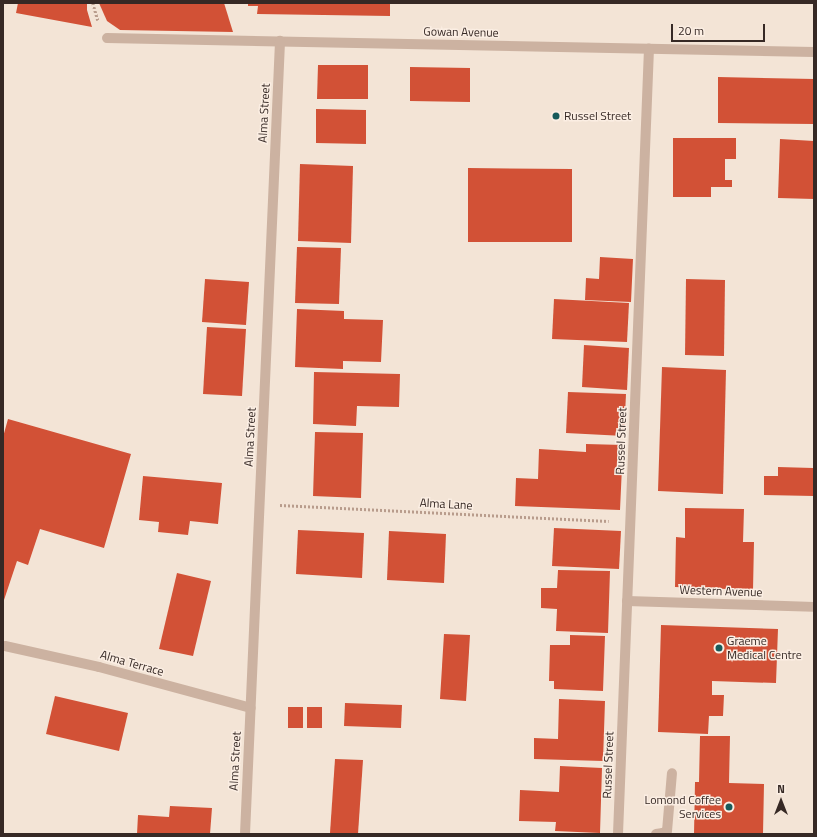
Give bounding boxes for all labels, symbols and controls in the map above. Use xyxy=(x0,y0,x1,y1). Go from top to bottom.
scale bar xyxy=(673,16,767,42)
text: 20 m xyxy=(678,21,704,40)
street label: Gowan Avenue xyxy=(423,24,499,40)
street label: Alma Street xyxy=(255,83,273,143)
place label: Russel Street xyxy=(564,109,631,123)
marker: Russel Street xyxy=(551,111,561,121)
street label: Alma Street xyxy=(241,407,259,467)
street label: Russel Street xyxy=(613,407,629,475)
street label: Alma Lane xyxy=(419,495,473,513)
street label: Western Avenue xyxy=(679,582,763,600)
place label: Graeme Medical Centre xyxy=(727,634,802,662)
marker: Graeme Medical Centre xyxy=(714,643,724,653)
street label: Alma Terrace xyxy=(99,647,165,679)
street label: Alma Street xyxy=(226,731,244,791)
street label: Russel Street xyxy=(600,731,616,799)
north arrow xyxy=(761,781,801,821)
text: N xyxy=(777,781,785,797)
place label: Lomond Coffee Services xyxy=(644,793,721,821)
marker: Lomond Coffee Services xyxy=(724,802,734,812)

